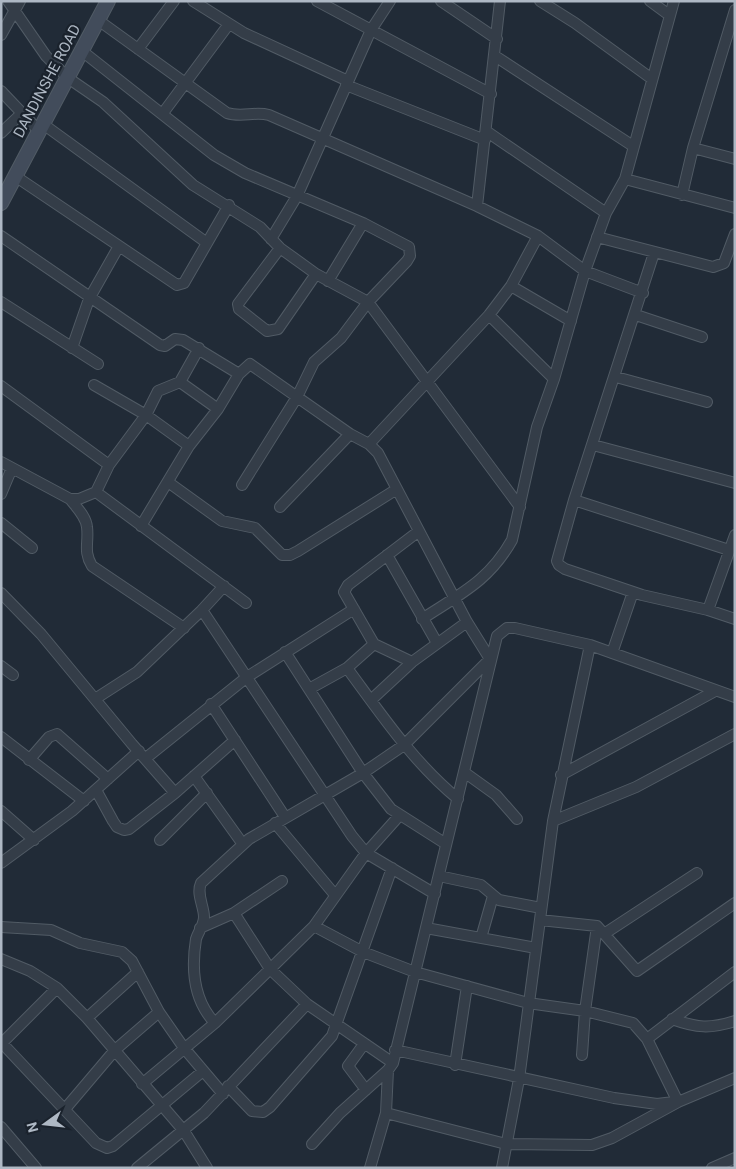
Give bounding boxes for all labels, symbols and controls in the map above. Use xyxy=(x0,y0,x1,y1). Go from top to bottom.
street label: DANDINSHE ROAD xyxy=(10,21,84,141)
north arrow xyxy=(20,1099,70,1149)
text: N xyxy=(23,1121,41,1134)

